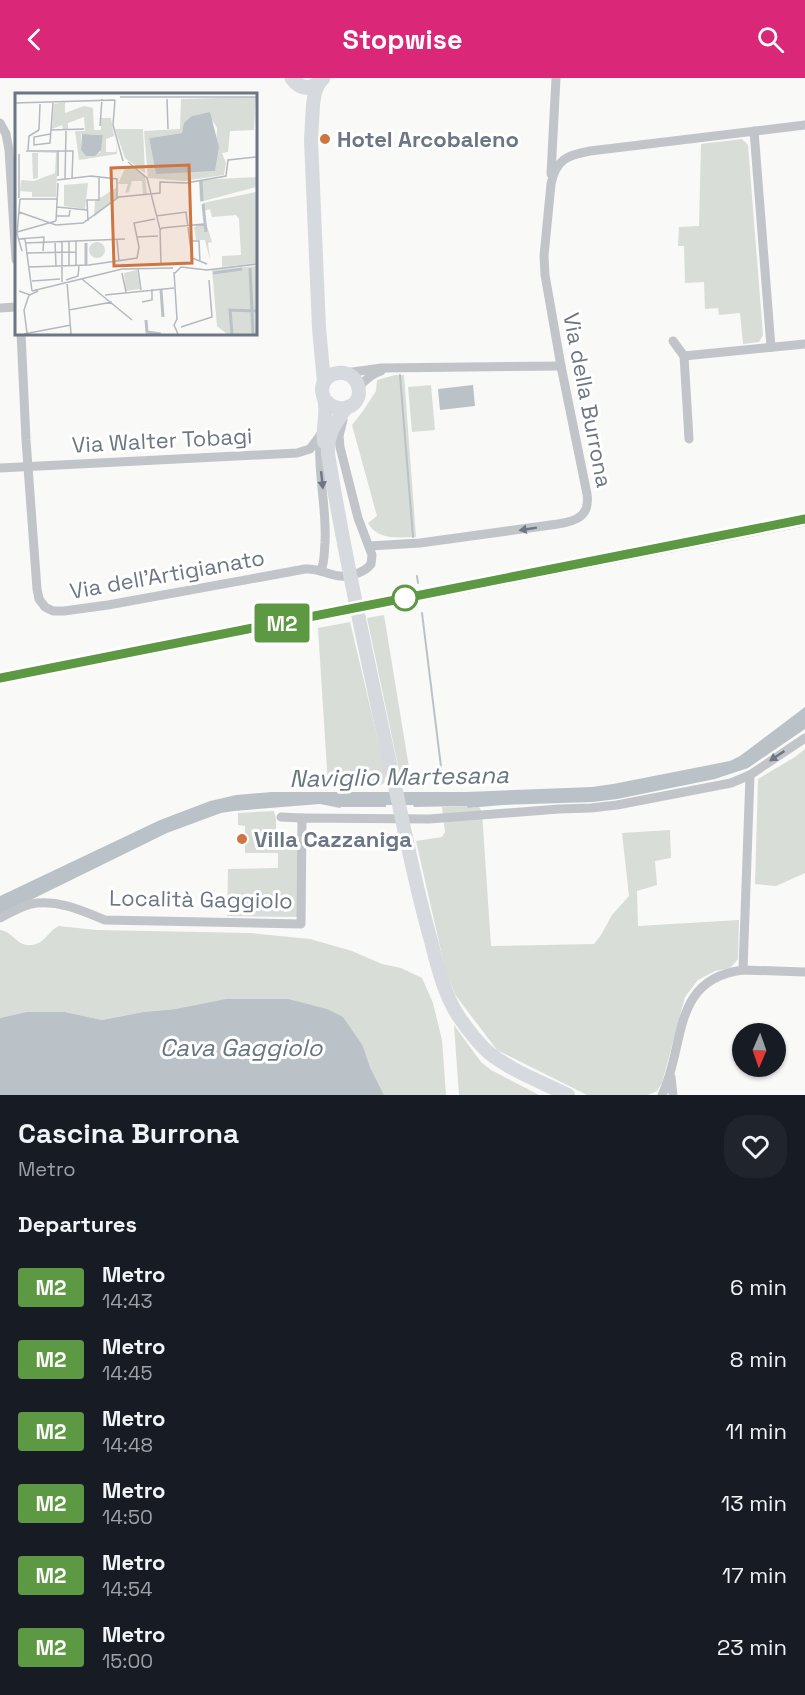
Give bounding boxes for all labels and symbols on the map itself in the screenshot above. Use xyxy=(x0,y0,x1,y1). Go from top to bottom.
inset map xyxy=(15,93,256,334)
place label: Hotel Arcobaleno xyxy=(337,125,519,153)
marker: Hotel Arcobaleno xyxy=(318,132,332,146)
street label: Via della Burrona xyxy=(557,310,619,490)
street label: Via Walter Tobagi xyxy=(71,421,253,459)
one-way arrow xyxy=(317,471,327,490)
one-way arrow xyxy=(518,524,537,533)
street label: Via dell'Artigianato xyxy=(67,543,267,605)
unlabelled marker xyxy=(392,585,418,611)
line badge: M2 xyxy=(255,604,309,642)
one-way arrow xyxy=(769,751,786,762)
water label: Naviglio Martesana xyxy=(289,759,509,794)
place label: Villa Cazzaniga xyxy=(254,825,412,853)
marker: Villa Cazzaniga xyxy=(235,832,249,846)
street label: Località Gaggiolo xyxy=(109,883,293,915)
north arrow xyxy=(732,1023,786,1077)
water label: Cava Gaggiolo xyxy=(160,1032,323,1063)

